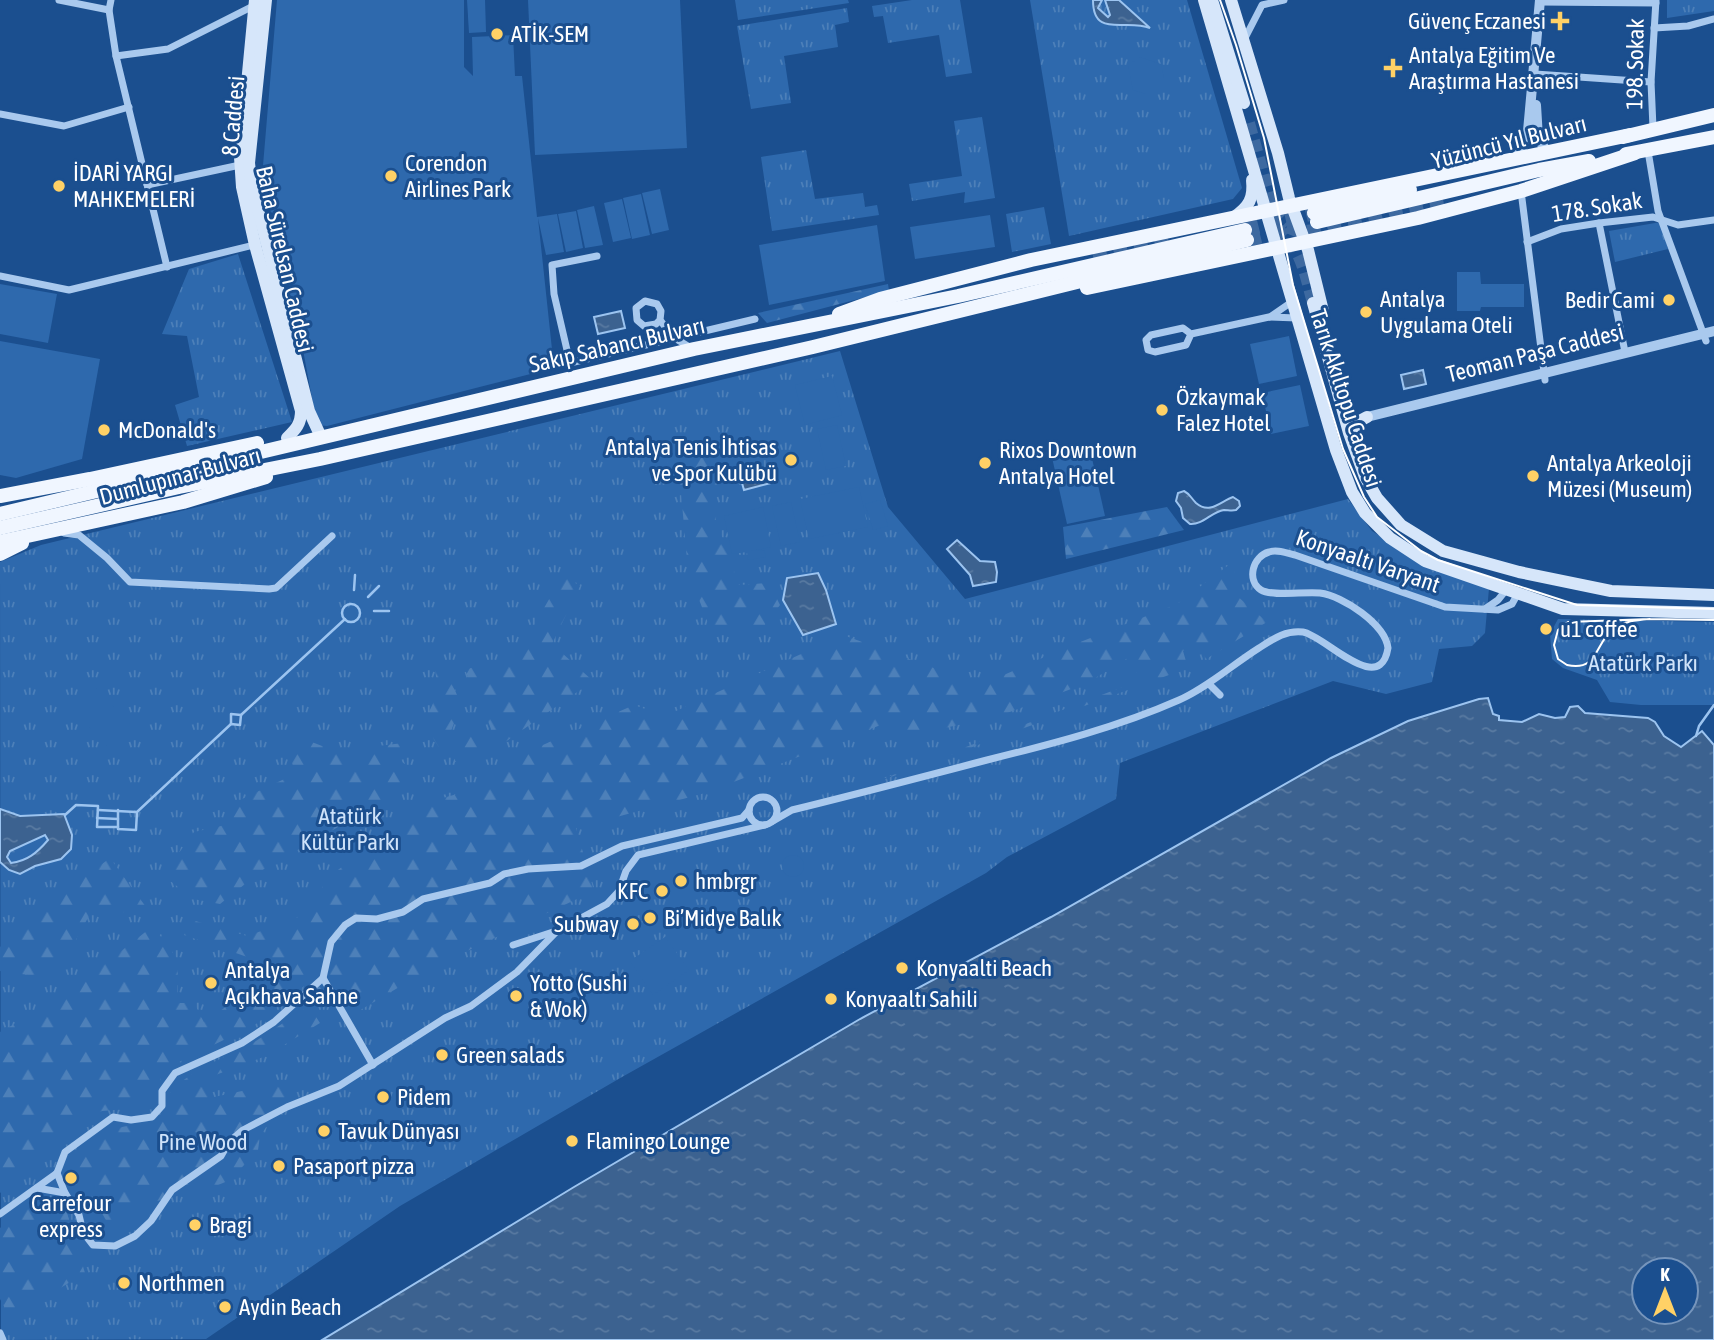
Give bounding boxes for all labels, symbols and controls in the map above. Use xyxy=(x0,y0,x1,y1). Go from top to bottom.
place label: Güvenç Eczanesi xyxy=(1408,8,1546,34)
marker: Güvenç Eczanesi xyxy=(1552,13,1568,29)
street label: 198. Sokak xyxy=(1621,18,1649,110)
place label: ATİK-SEM xyxy=(511,21,589,47)
marker: ATİK-SEM xyxy=(489,26,505,42)
place label: Antalya Eğitim Ve Araştırma Hastanesi xyxy=(1409,42,1579,94)
marker: Antalya Eğitim Ve Araştırma Hastanesi xyxy=(1383,58,1403,78)
street label: 8 Caddesi xyxy=(217,75,249,157)
street label: Yüzüncü Yıl Bulvarı xyxy=(1429,110,1589,174)
place label: Corendon Airlines Park xyxy=(405,150,511,202)
place label: İDARİ YARGI MAHKEMELERİ xyxy=(73,160,195,212)
street label: Baha Sürelsan Caddesi xyxy=(251,163,319,355)
marker: Corendon Airlines Park xyxy=(383,168,399,184)
marker: İDARİ YARGI MAHKEMELERİ xyxy=(51,178,67,194)
street label: 178. Sokak xyxy=(1550,187,1644,227)
place label: Antalya Uygulama Oteli xyxy=(1380,286,1513,338)
place label: Bedir Cami xyxy=(1565,287,1655,313)
marker: Bedir Cami xyxy=(1661,292,1677,308)
marker: Antalya Uygulama Oteli xyxy=(1358,304,1374,320)
street label: Tarık Akıltopu Caddesi xyxy=(1305,306,1387,490)
street label: Sakıp Sabancı Bulvarı xyxy=(527,312,707,378)
street label: Teoman Paşa Caddesi xyxy=(1444,318,1626,388)
place label: Özkaymak Falez Hotel xyxy=(1176,384,1270,436)
marker: Özkaymak Falez Hotel xyxy=(1154,402,1170,418)
place label: McDonald's xyxy=(118,417,216,443)
marker: McDonald's xyxy=(96,422,112,438)
place label: Antalya Tenis İhtisas ve Spor Kulübü xyxy=(606,434,777,486)
place label: Rixos Downtown Antalya Hotel xyxy=(999,437,1137,489)
street label: Dumlupınar Bulvarı xyxy=(97,442,263,510)
place label: Antalya Arkeoloji Müzesi (Museum) xyxy=(1547,450,1692,502)
marker: Antalya Tenis İhtisas ve Spor Kulübü xyxy=(783,452,799,468)
marker: Rixos Downtown Antalya Hotel xyxy=(977,455,993,471)
marker: Antalya Arkeoloji Müzesi (Museum) xyxy=(1525,468,1541,484)
street label: Konyaaltı Varyant xyxy=(1293,524,1443,598)
place label: u1 coffee xyxy=(1560,616,1638,642)
marker: u1 coffee xyxy=(1538,621,1554,637)
park label: Atatürk Parkı xyxy=(1588,650,1698,676)
park label: Atatürk Kültür Parkı xyxy=(301,803,399,855)
place label: hmbrgr xyxy=(695,868,758,894)
marker: hmbrgr xyxy=(673,873,689,889)
place label: KFC xyxy=(617,878,648,904)
marker: KFC xyxy=(654,883,670,899)
place label: Bi’Midye Balık xyxy=(664,905,782,931)
marker: Bi’Midye Balık xyxy=(642,910,658,926)
place label: Subway xyxy=(554,911,619,937)
marker: Subway xyxy=(625,916,641,932)
place label: Konyaalti Beach xyxy=(916,955,1052,981)
place label: Antalya Açıkhava Sahne xyxy=(225,957,358,1009)
marker: Konyaalti Beach xyxy=(894,960,910,976)
place label: Yotto (Sushi & Wok) xyxy=(530,970,628,1022)
marker: Antalya Açıkhava Sahne xyxy=(203,975,219,991)
place label: Konyaaltı Sahili xyxy=(845,986,978,1012)
marker: Yotto (Sushi & Wok) xyxy=(508,988,524,1004)
marker: Konyaaltı Sahili xyxy=(823,991,839,1007)
place label: Green salads xyxy=(456,1042,565,1068)
marker: Green salads xyxy=(434,1047,450,1063)
place label: Pidem xyxy=(397,1084,451,1110)
marker: Pidem xyxy=(375,1089,391,1105)
place label: Tavuk Dünyası xyxy=(338,1118,460,1144)
marker: Tavuk Dünyası xyxy=(316,1123,332,1139)
place label: Flamingo Lounge xyxy=(586,1128,730,1154)
park label: Pine Wood xyxy=(158,1129,248,1155)
marker: Flamingo Lounge xyxy=(564,1133,580,1149)
place label: Pasaport pizza xyxy=(293,1153,415,1179)
marker: Pasaport pizza xyxy=(271,1158,287,1174)
marker: Carrefour express xyxy=(63,1170,79,1186)
place label: Carrefour express xyxy=(31,1190,112,1242)
place label: Bragi xyxy=(209,1212,252,1238)
marker: Bragi xyxy=(187,1217,203,1233)
north arrow xyxy=(1630,1256,1700,1326)
text: K xyxy=(1660,1263,1670,1285)
place label: Northmen xyxy=(138,1270,225,1296)
marker: Northmen xyxy=(116,1275,132,1291)
place label: Aydin Beach xyxy=(239,1294,342,1320)
marker: Aydin Beach xyxy=(217,1299,233,1315)

